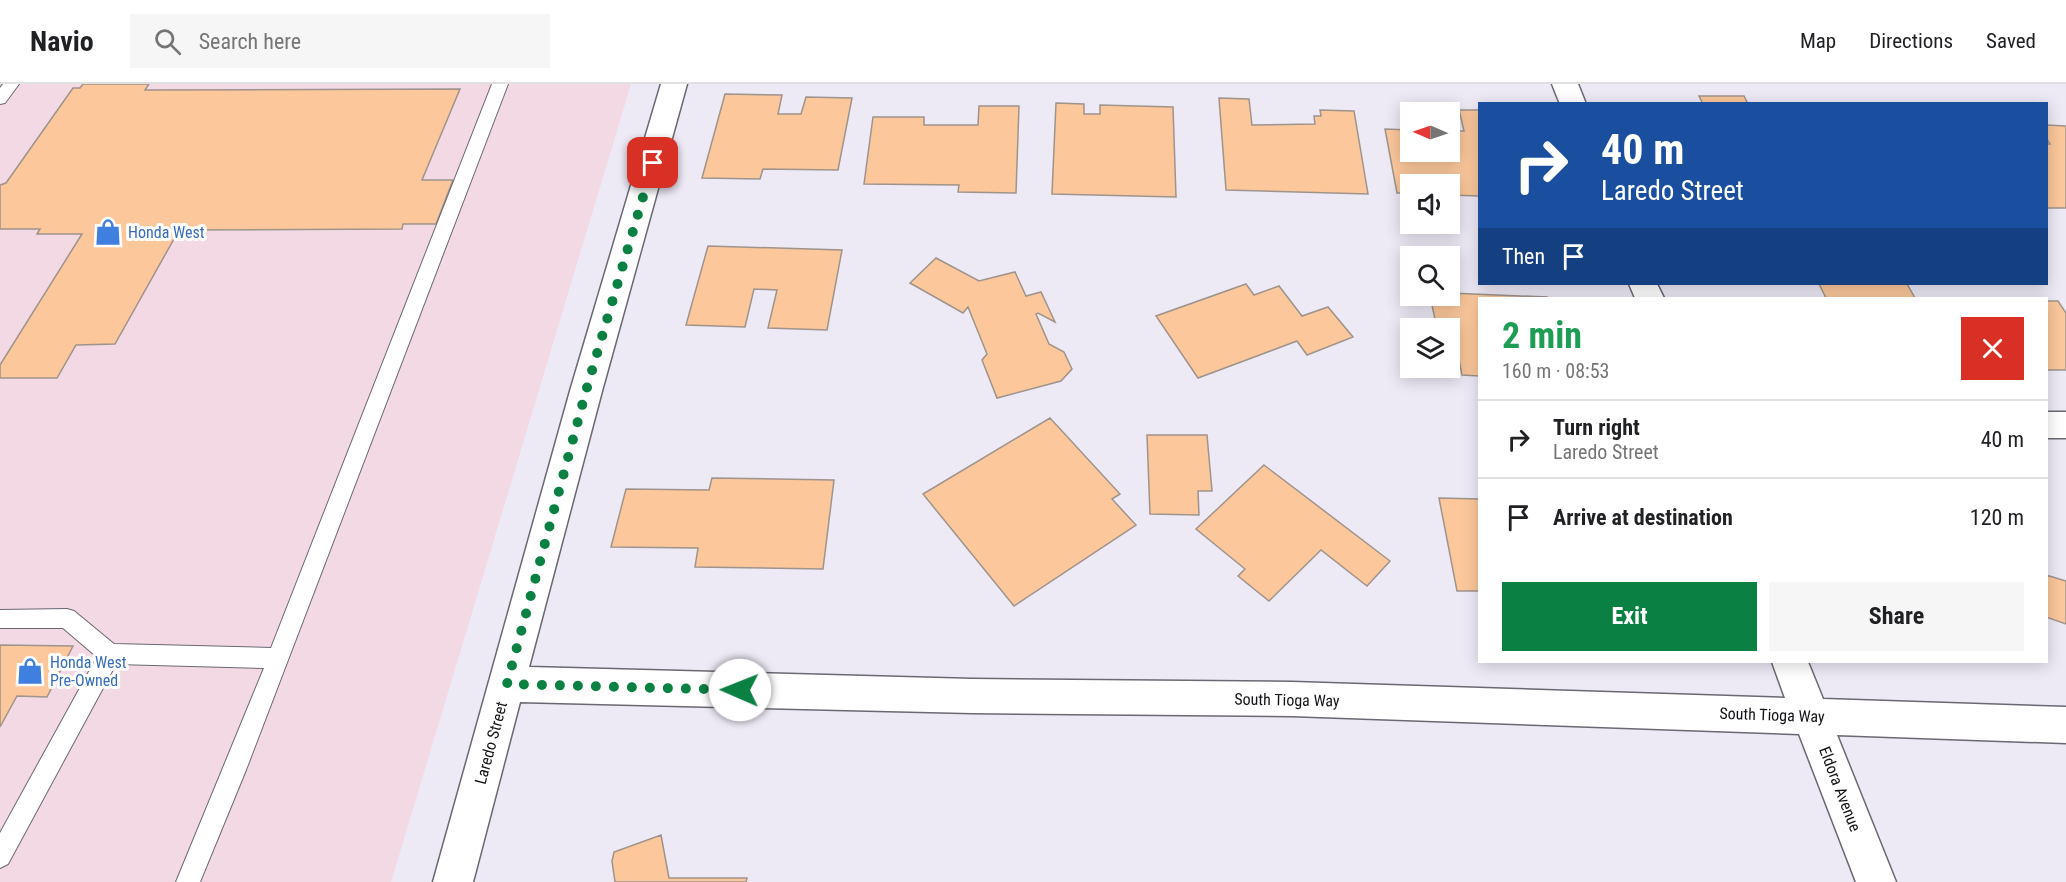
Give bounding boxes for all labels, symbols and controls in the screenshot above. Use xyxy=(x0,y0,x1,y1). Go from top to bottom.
search box xyxy=(130,14,550,68)
text: Navio xyxy=(30,25,94,58)
icon: search xyxy=(151,25,184,58)
text: Search here xyxy=(199,29,301,54)
text: Map xyxy=(1800,29,1836,53)
text: Directions xyxy=(1869,29,1953,53)
text: Saved xyxy=(1986,29,2036,53)
north arrow xyxy=(1400,102,1460,162)
map controls xyxy=(1400,102,1460,378)
text: 40 m xyxy=(1601,125,1684,174)
icon: right xyxy=(1502,126,1580,204)
pin xyxy=(627,137,678,188)
icon: arrive xyxy=(636,146,669,179)
button: sound xyxy=(1400,174,1460,234)
text: Laredo Street xyxy=(1601,175,1744,207)
shop icon: Honda West xyxy=(93,217,123,247)
place label: Honda West xyxy=(128,223,205,242)
icon: arrive xyxy=(1557,240,1590,273)
text: Then xyxy=(1502,244,1545,269)
button: search xyxy=(1400,246,1460,306)
text: 2 min xyxy=(1502,315,1582,357)
button: close xyxy=(1961,317,2024,380)
button: layers xyxy=(1400,318,1460,378)
text: 160 m · 08:53 xyxy=(1502,359,1609,383)
text: Turn right xyxy=(1553,415,1640,440)
icon: right xyxy=(1502,423,1535,456)
text: 40 m xyxy=(1981,427,2024,452)
text: Laredo Street xyxy=(1553,440,1659,464)
icon: arrive xyxy=(1502,501,1535,534)
text: Arrive at destination xyxy=(1553,505,1733,530)
text: 120 m xyxy=(1970,505,2024,530)
button: Exit xyxy=(1502,582,1757,651)
button: Share xyxy=(1769,582,2024,651)
place label: Honda West Pre-Owned xyxy=(50,653,127,690)
shop icon: Honda West Pre-Owned xyxy=(15,656,45,686)
position arrow xyxy=(708,658,772,722)
street label: South Tioga Way xyxy=(1234,690,1340,710)
street label: Laredo Street xyxy=(471,699,511,786)
street label: South Tioga Way xyxy=(1719,704,1825,726)
street label: Eldora Avenue xyxy=(1815,744,1865,834)

